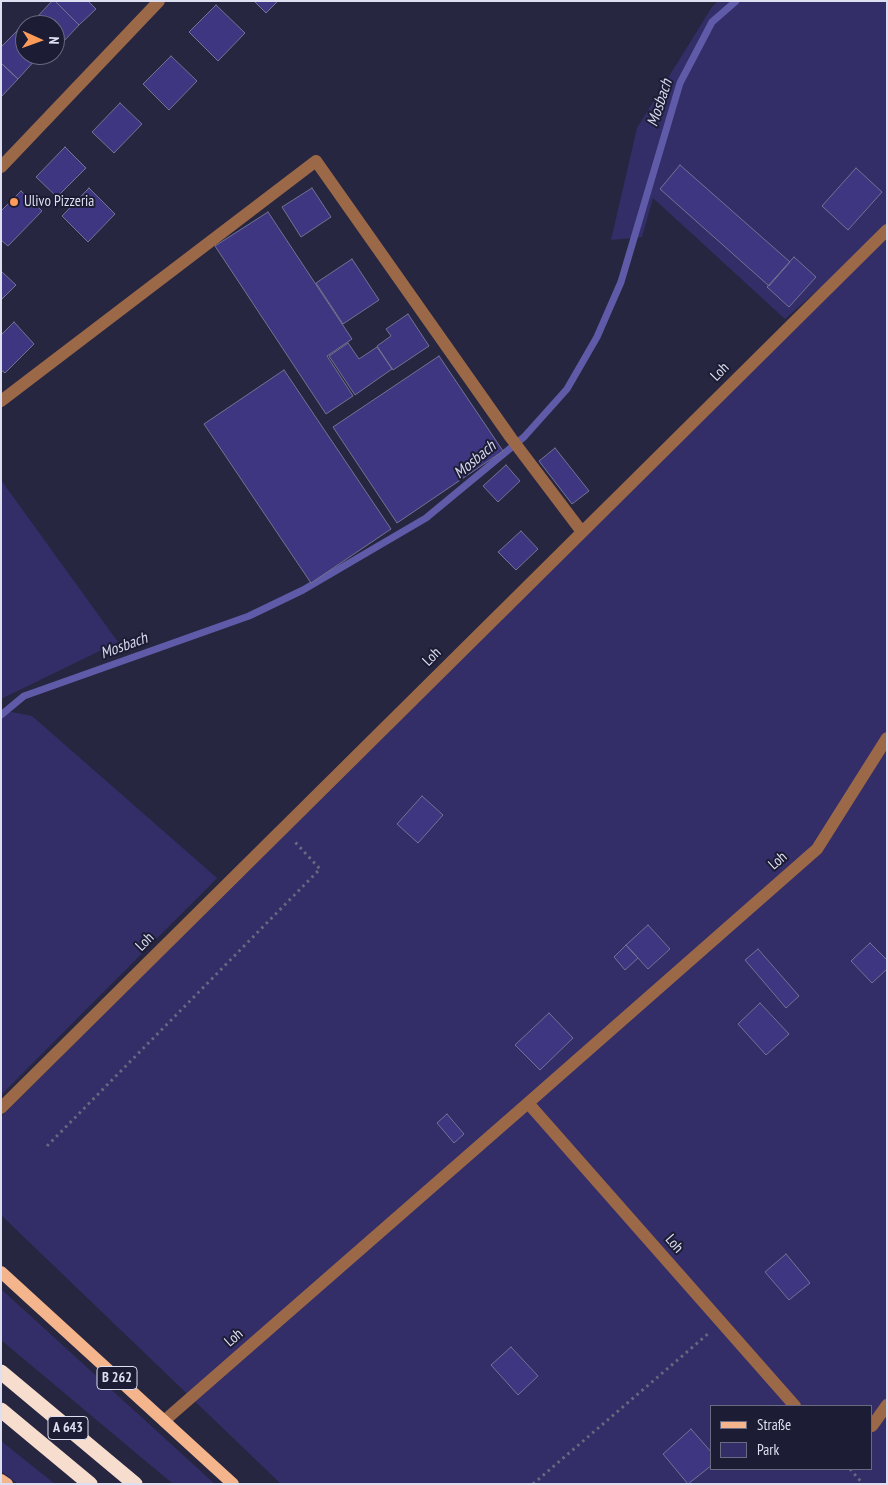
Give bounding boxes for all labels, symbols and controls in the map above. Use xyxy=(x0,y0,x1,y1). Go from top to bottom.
north arrow xyxy=(15,15,65,65)
text: N xyxy=(45,36,63,45)
water label: Mosbach xyxy=(643,77,677,129)
place label: Ulivo Pizzeria xyxy=(24,193,94,211)
marker: Ulivo Pizzeria xyxy=(8,196,20,208)
street label: Loh xyxy=(707,359,733,385)
water label: Mosbach xyxy=(450,437,500,483)
water label: Mosbach xyxy=(98,629,150,663)
street label: Loh xyxy=(419,644,445,670)
street label: Loh xyxy=(765,848,791,874)
street label: Loh xyxy=(132,929,158,955)
street label: Loh xyxy=(661,1231,687,1257)
street label: Loh xyxy=(221,1325,247,1351)
road number: B 262 xyxy=(97,1366,137,1390)
legend xyxy=(710,1405,873,1470)
text: Straße xyxy=(757,1415,791,1434)
road number: A 643 xyxy=(48,1416,88,1440)
text: Park xyxy=(757,1440,779,1459)

